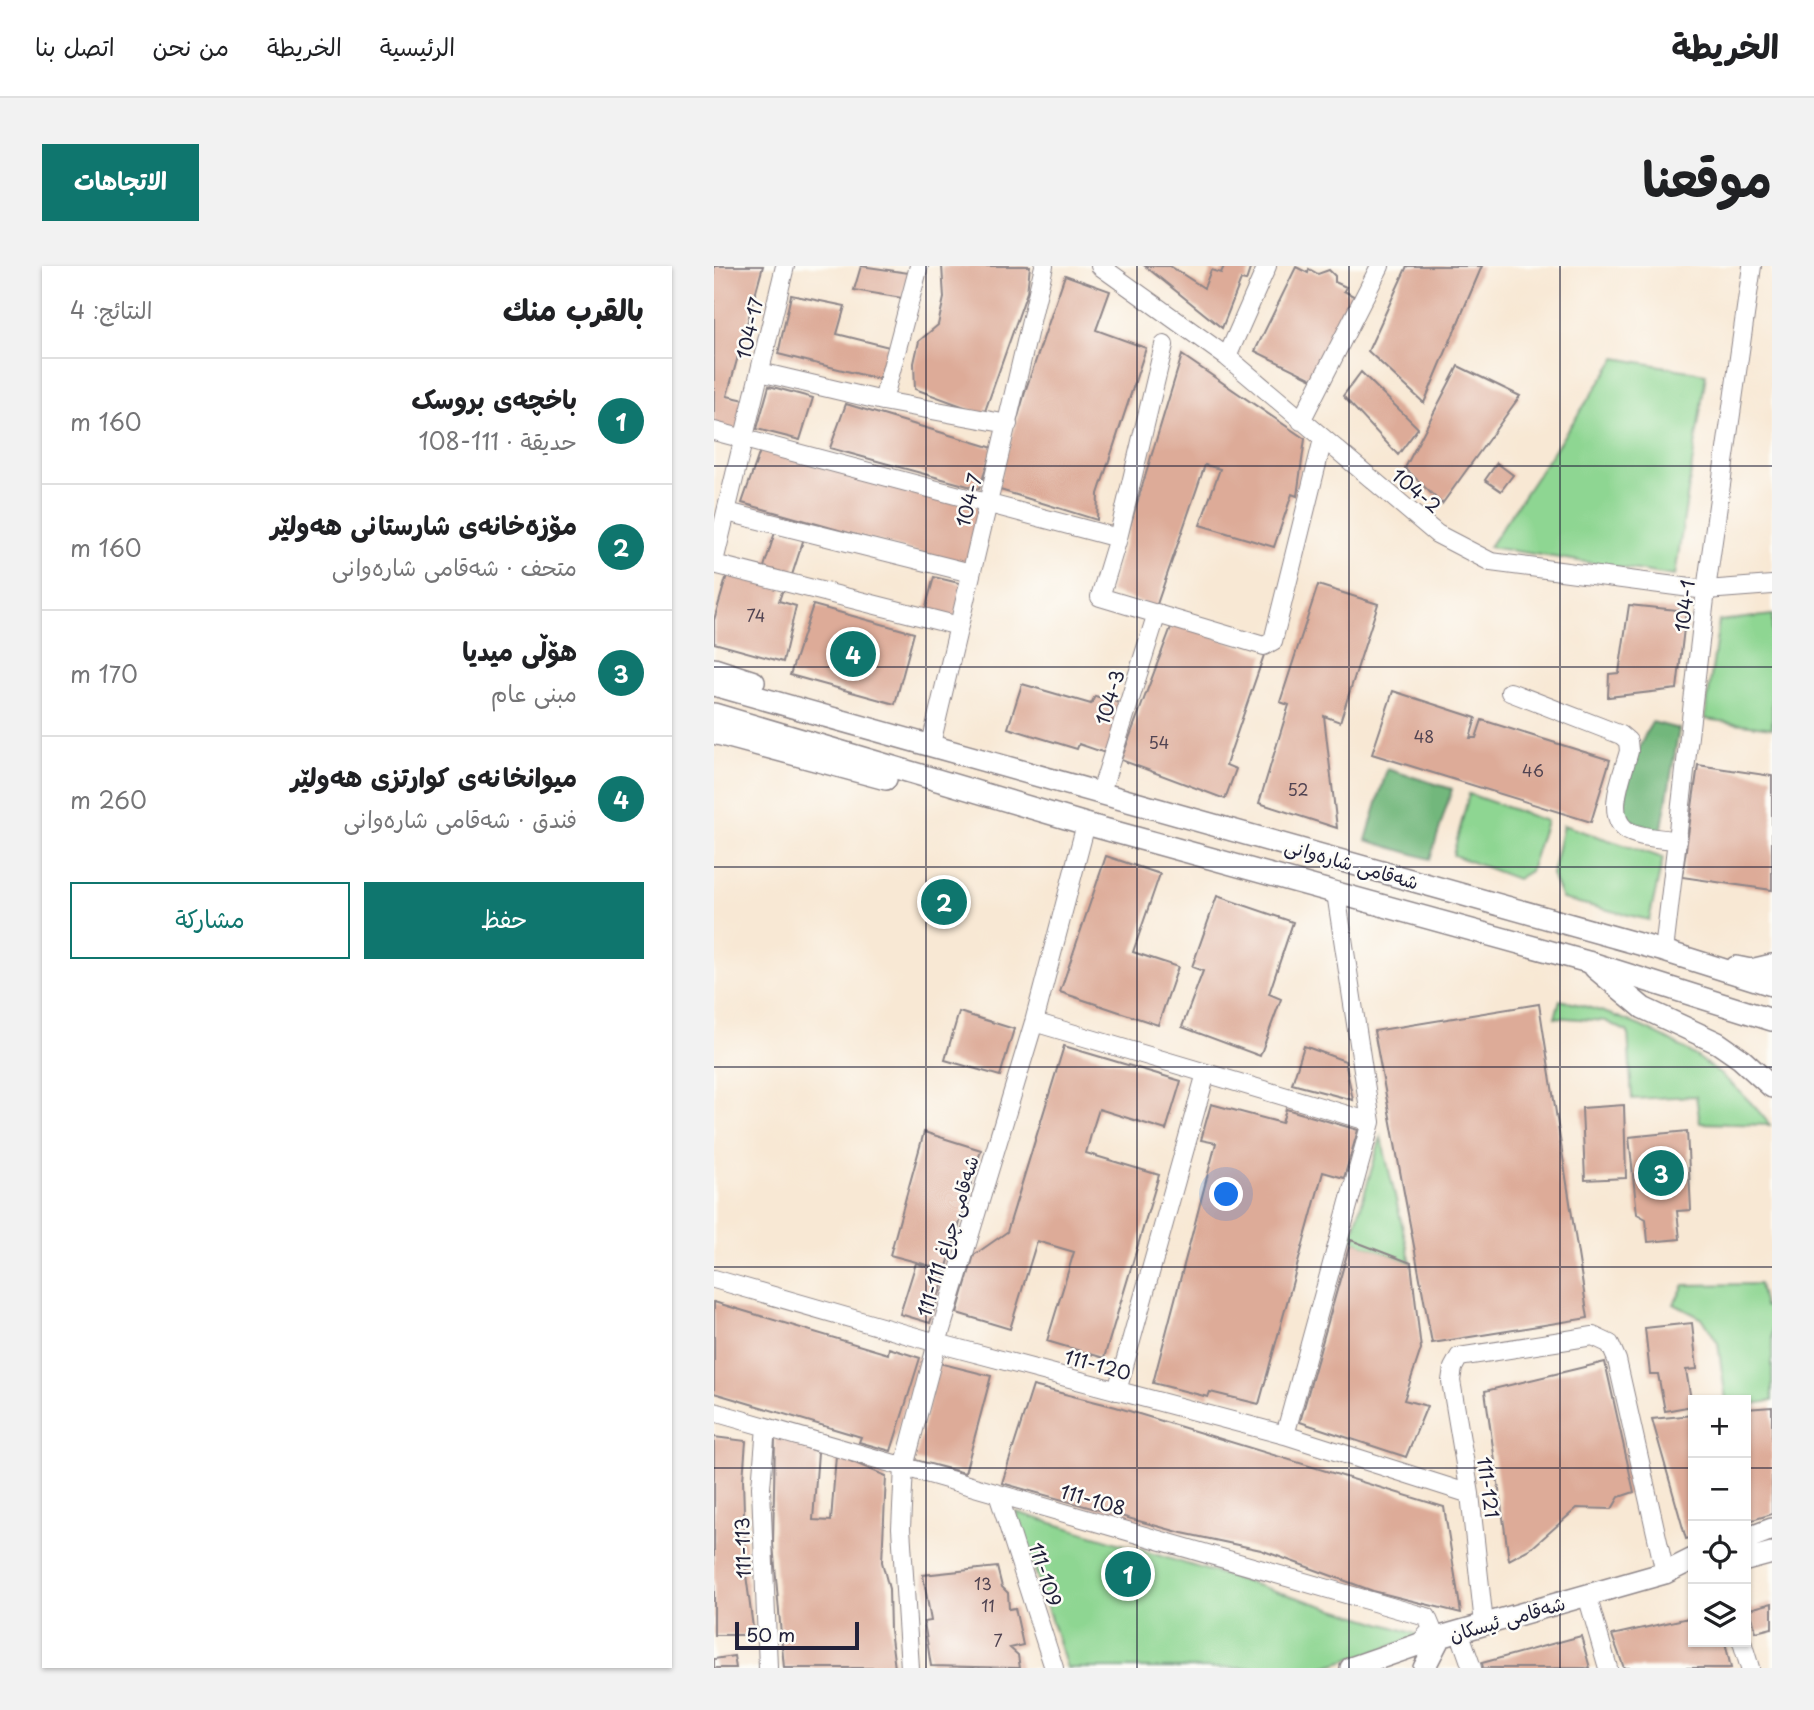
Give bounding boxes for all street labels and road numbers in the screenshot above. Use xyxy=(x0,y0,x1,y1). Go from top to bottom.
street label: 104-17 xyxy=(728,294,770,362)
street label: 104-2 xyxy=(1386,461,1448,519)
street label: 104-7 xyxy=(948,470,988,530)
street label: 104-1 xyxy=(1667,578,1701,634)
street label: 104-3 xyxy=(1087,666,1131,728)
street label: شەقامی شارەوانی xyxy=(1282,830,1422,896)
street label: شەقامی چراغ 111-111 xyxy=(909,1152,986,1320)
street label: 111-120 xyxy=(1062,1342,1134,1386)
street label: 111-121 xyxy=(1471,1455,1507,1519)
street label: 111-108 xyxy=(1057,1476,1129,1522)
street label: 111-113 xyxy=(727,1517,757,1579)
street label: 111-109 xyxy=(1023,1538,1069,1610)
street label: شەقامی ئیسکان xyxy=(1446,1588,1568,1648)

